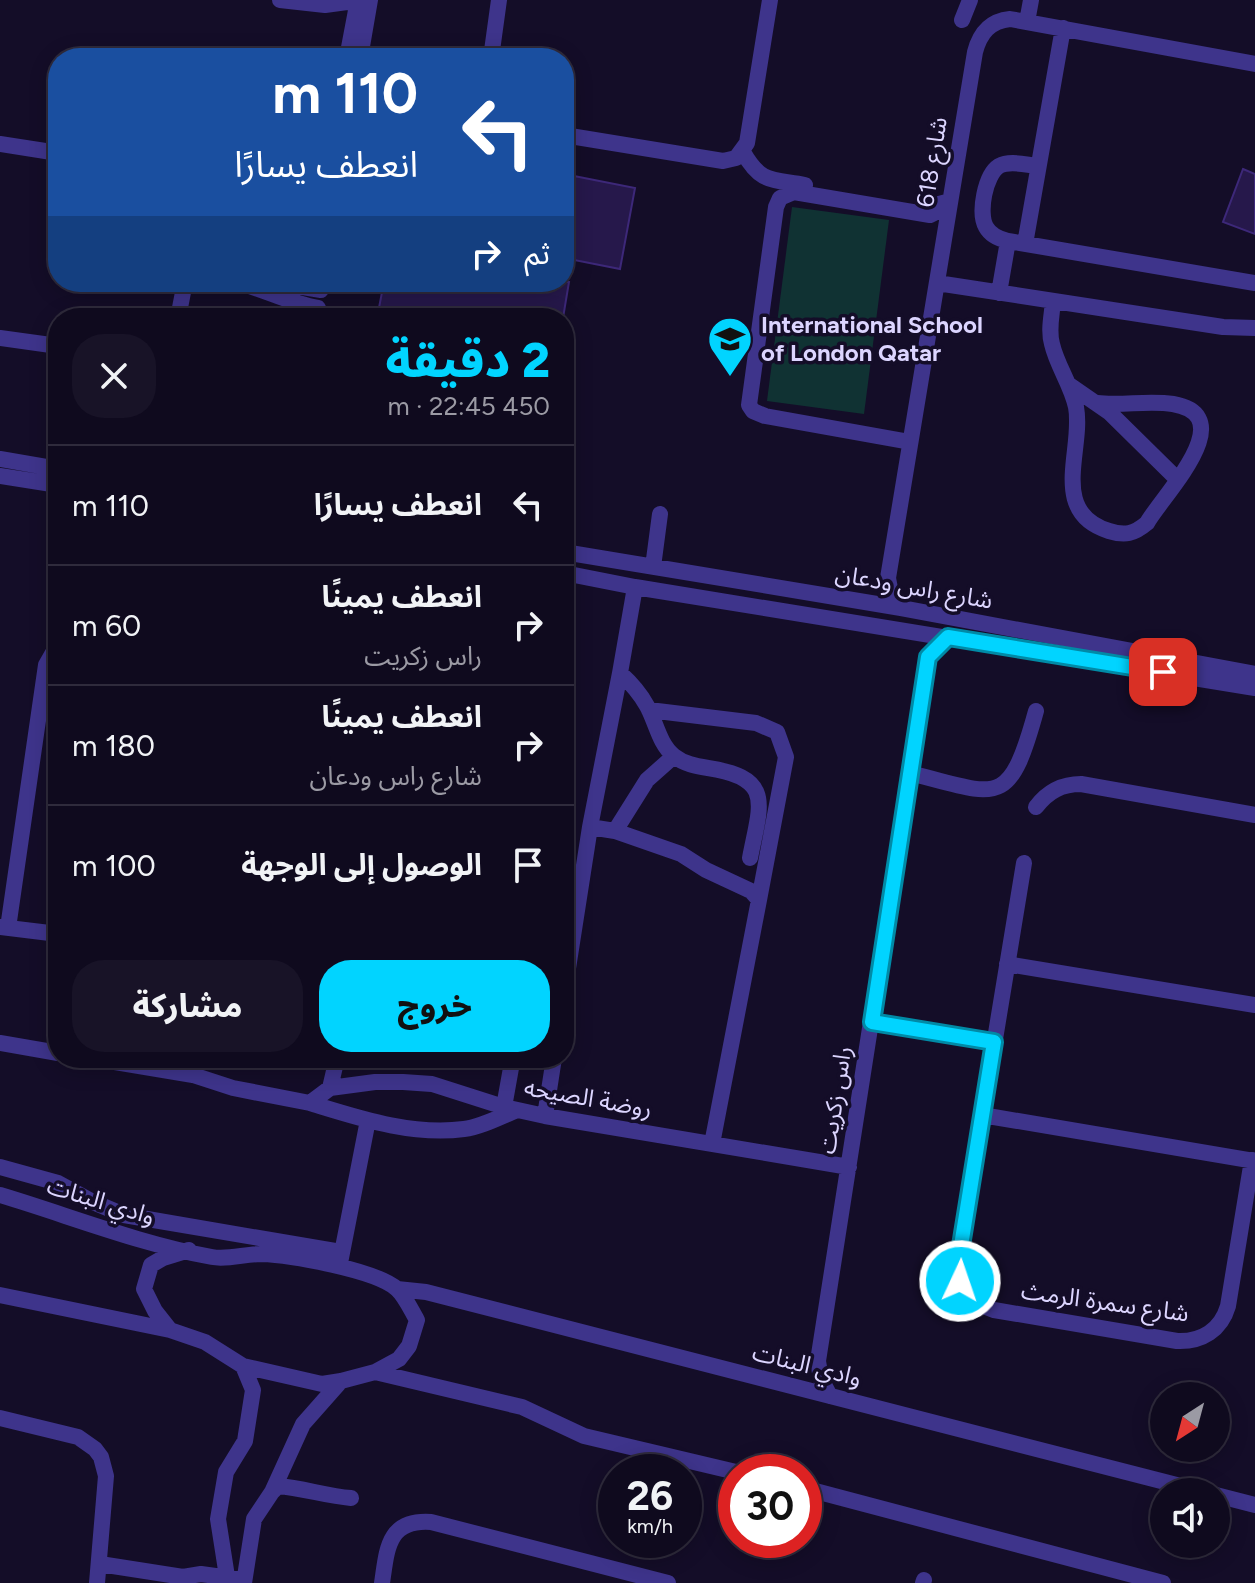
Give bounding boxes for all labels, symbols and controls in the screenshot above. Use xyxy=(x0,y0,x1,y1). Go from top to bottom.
text: 110 m xyxy=(272,60,418,127)
icon: left xyxy=(446,80,550,184)
street label: شارع 618 xyxy=(910,115,956,210)
text: انعطف يسارًا xyxy=(234,143,418,186)
icon: right xyxy=(464,232,508,276)
text: ثم xyxy=(524,235,550,272)
place label: International School of London Qatar xyxy=(761,310,983,367)
school or university icon: International School of London Qatar xyxy=(706,315,754,378)
text: 2 دقيقة xyxy=(385,331,550,389)
button: close xyxy=(72,334,156,418)
text: 450 m · 22:45 xyxy=(387,390,550,422)
icon: left xyxy=(506,483,550,527)
text: انعطف يسارًا xyxy=(314,486,482,523)
text: 110 m xyxy=(72,487,149,524)
street label: شارع راس ودعان xyxy=(833,558,995,618)
text: انعطف يمينًا xyxy=(321,578,482,615)
icon: right xyxy=(506,603,550,647)
text: 60 m xyxy=(72,607,141,644)
pin xyxy=(1129,638,1197,706)
text: راس زكريت xyxy=(364,640,482,672)
icon: arrive xyxy=(1141,650,1185,694)
text: انعطف يمينًا xyxy=(321,698,482,735)
icon: right xyxy=(506,723,550,767)
text: 180 m xyxy=(72,727,155,764)
text: شارع راس ودعان xyxy=(309,760,482,792)
icon: arrive xyxy=(506,843,550,887)
text: الوصول إلى الوجهة xyxy=(241,846,482,883)
text: 100 m xyxy=(72,847,156,884)
button: مشاركة xyxy=(72,960,303,1052)
button: خروج xyxy=(319,960,550,1052)
street label: راس زكريت xyxy=(812,1044,857,1156)
street label: روضة الصيحه xyxy=(522,1072,654,1123)
street label: وادي البنات xyxy=(42,1170,159,1235)
position arrow xyxy=(918,1239,1002,1323)
street label: شارع سمرة الرمث xyxy=(1019,1275,1191,1331)
street label: وادي البنات xyxy=(749,1337,865,1396)
north arrow xyxy=(1150,1382,1230,1462)
map controls xyxy=(1150,1382,1230,1558)
speed limit sign: 30 xyxy=(718,1454,822,1558)
text: 26 xyxy=(627,1472,673,1520)
button: sound xyxy=(1150,1478,1230,1558)
text: km/h xyxy=(627,1514,673,1538)

